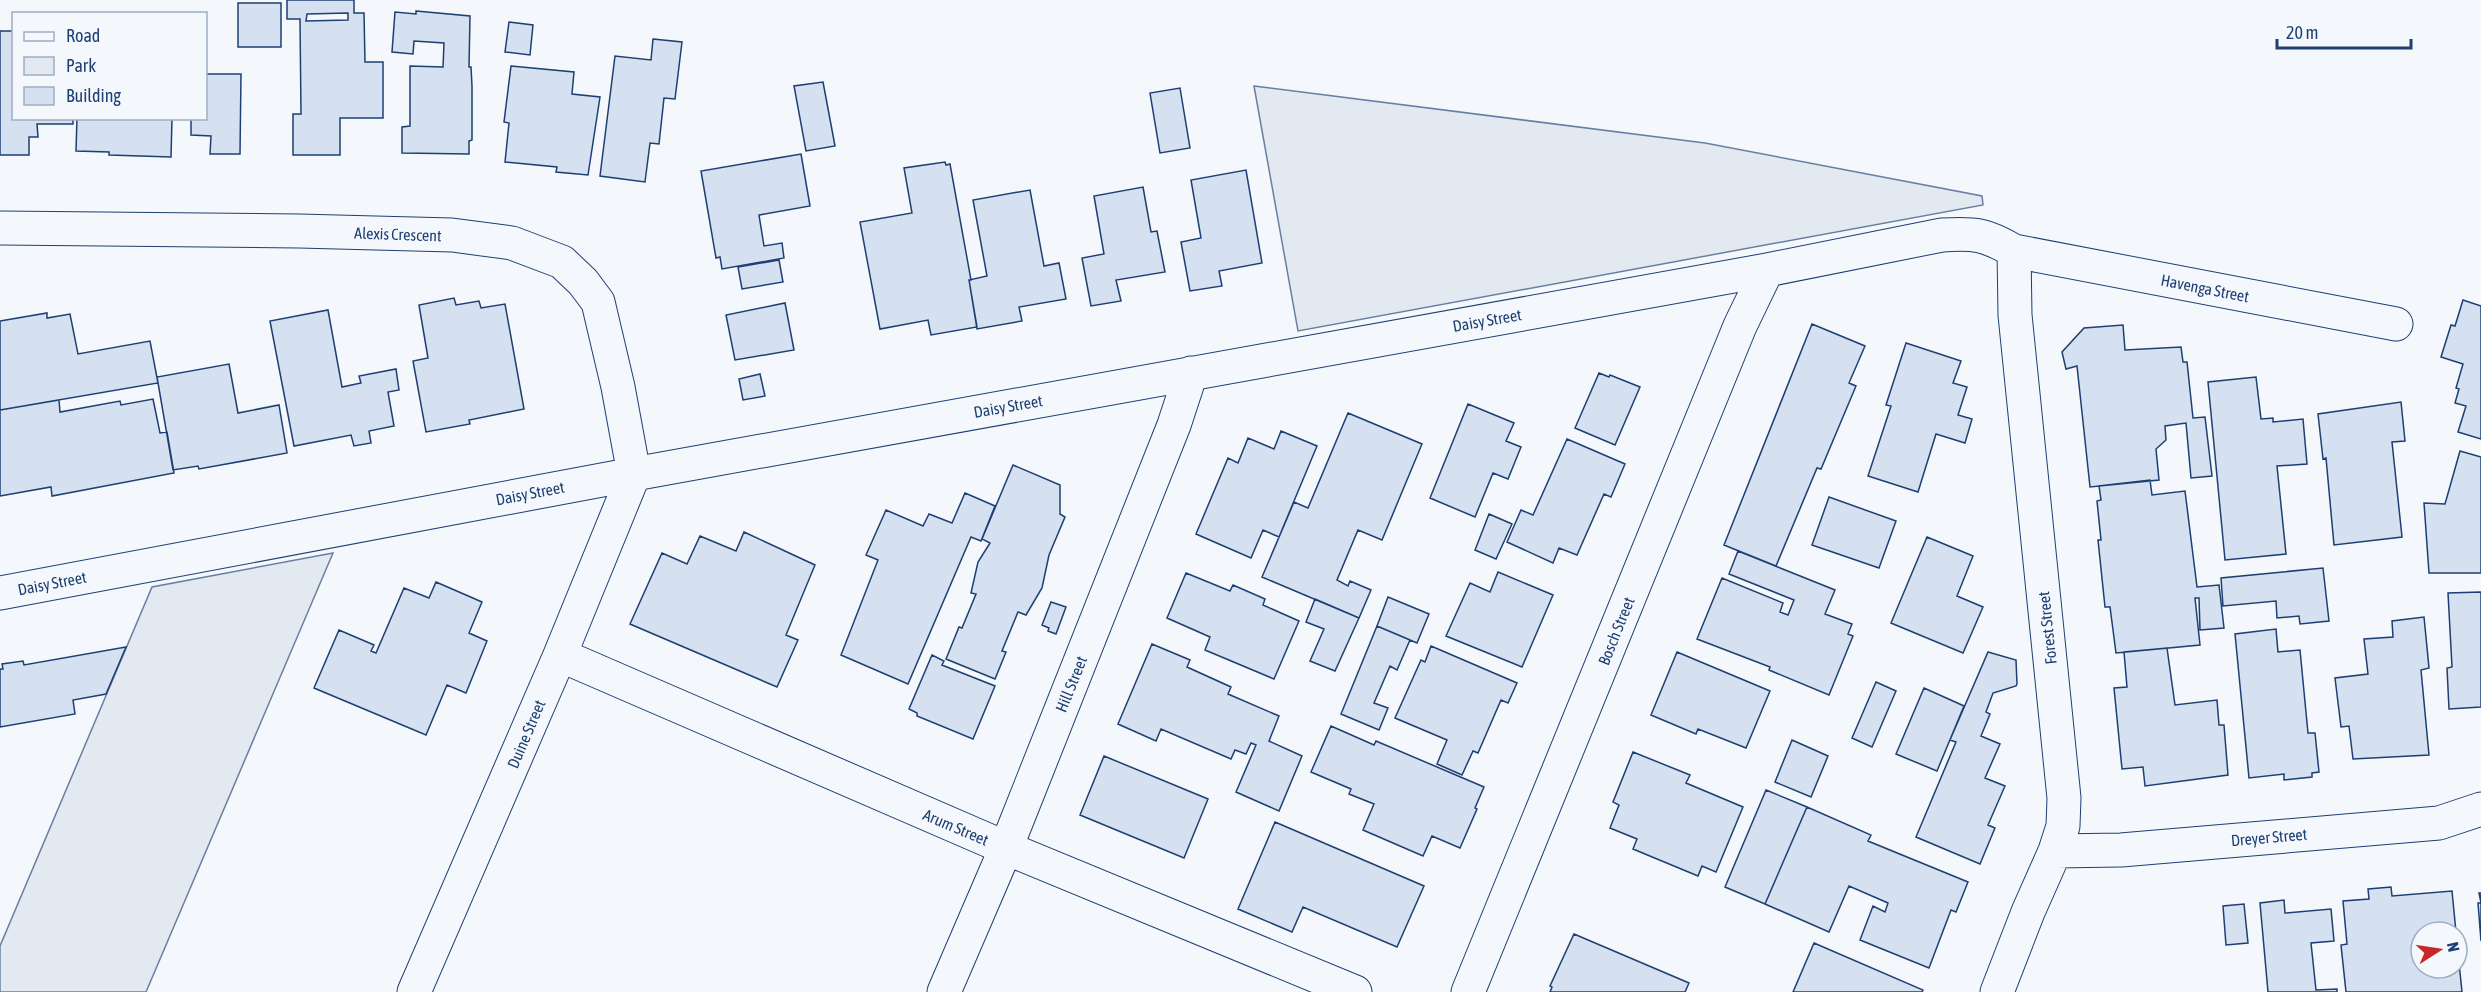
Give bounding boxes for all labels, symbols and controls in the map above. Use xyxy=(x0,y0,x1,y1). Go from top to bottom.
legend xyxy=(12,12,207,120)
scale bar xyxy=(2277,12,2410,50)
text: 20 m xyxy=(2286,22,2318,43)
text: Road xyxy=(66,25,100,46)
text: Park xyxy=(66,55,96,76)
text: Building xyxy=(66,85,121,106)
street label: Alexis Crescent xyxy=(354,223,442,245)
street label: Havenga Street xyxy=(2159,271,2251,306)
street label: Daisy Street xyxy=(1451,305,1523,336)
street label: Daisy Street xyxy=(972,391,1044,422)
street label: Daisy Street xyxy=(494,477,566,509)
street label: Daisy Street xyxy=(16,567,88,599)
street label: Forest Street xyxy=(2034,590,2060,665)
street label: Bosch Street xyxy=(1594,594,1638,668)
street label: Hill Street xyxy=(1052,653,1090,715)
street label: Duine Street xyxy=(504,697,549,771)
street label: Arum Street xyxy=(921,805,992,849)
street label: Dreyer Street xyxy=(2230,825,2308,850)
north arrow xyxy=(2409,920,2469,980)
text: N xyxy=(2444,940,2463,953)

